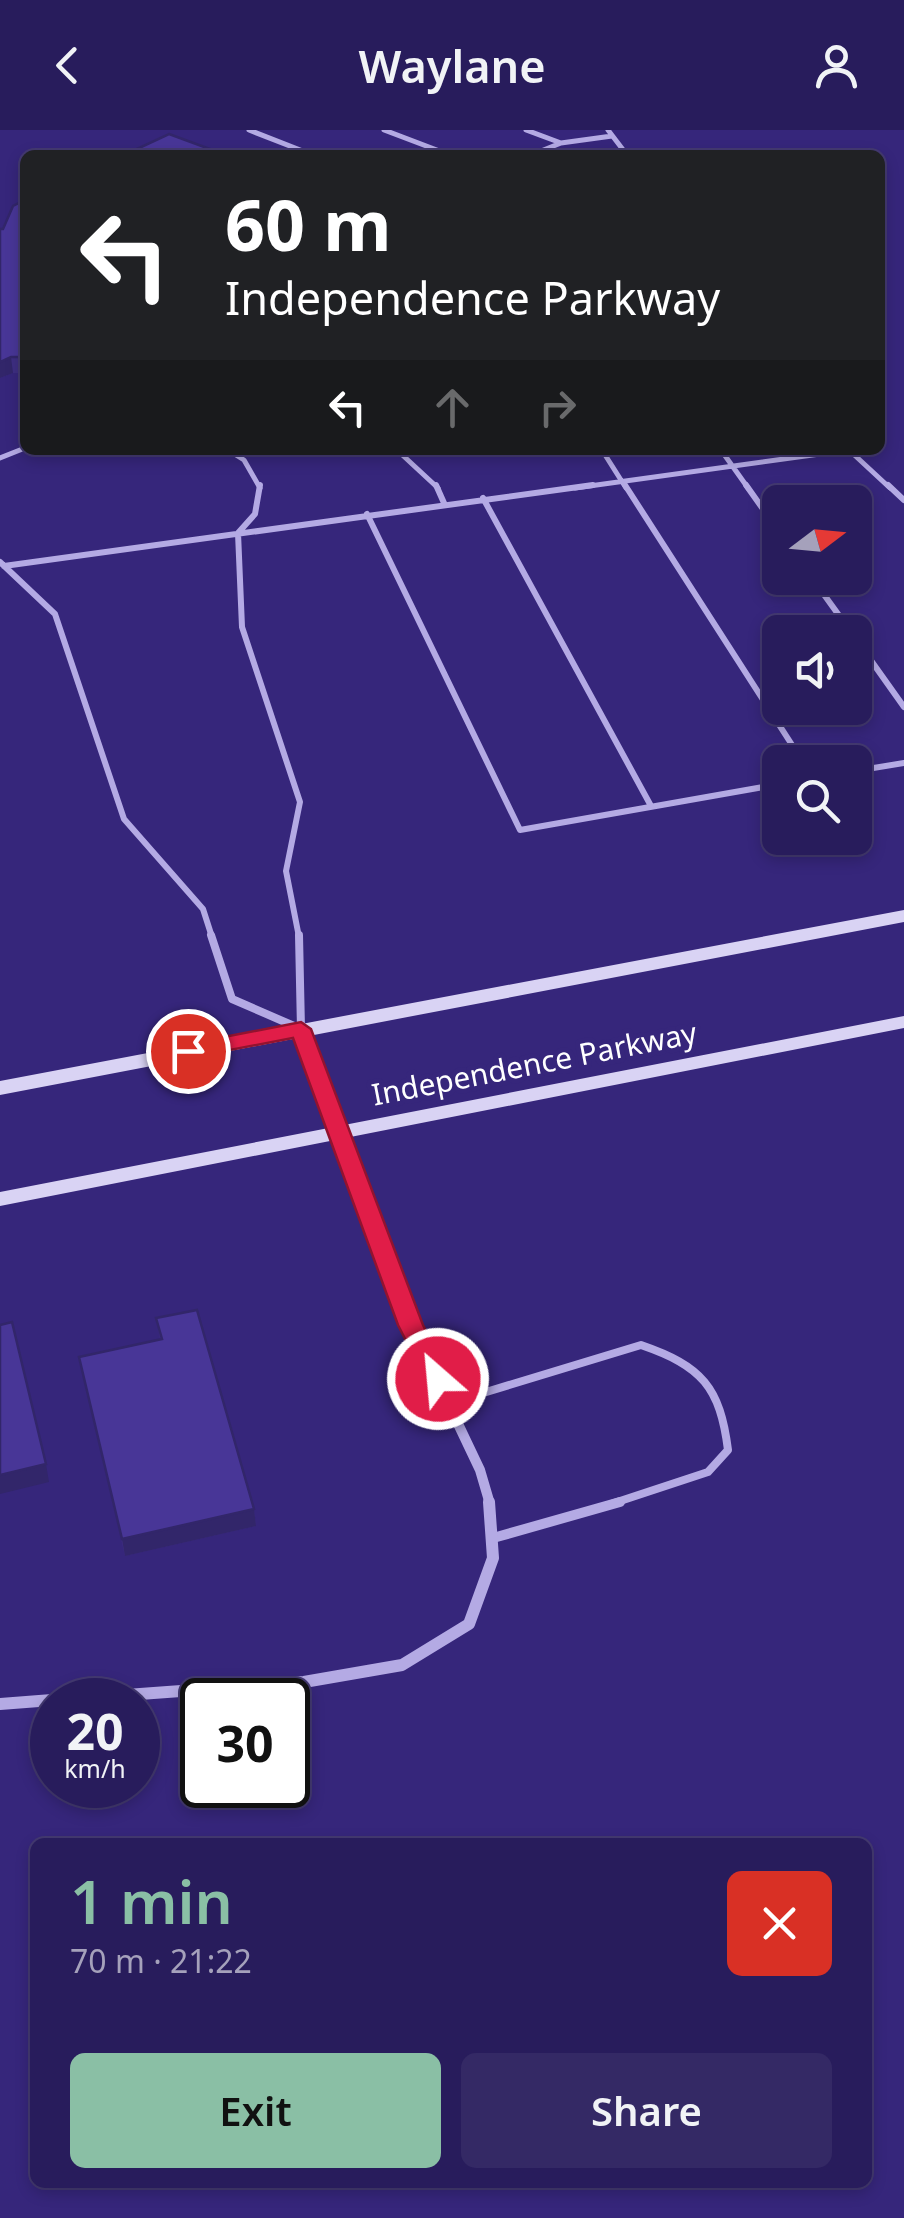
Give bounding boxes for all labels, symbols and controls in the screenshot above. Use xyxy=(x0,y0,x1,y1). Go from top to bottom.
text: Waylane xyxy=(358,35,546,96)
icon: back xyxy=(40,38,95,93)
icon: person xyxy=(809,38,864,93)
text: 60 m xyxy=(225,176,392,272)
icon: left xyxy=(60,190,190,320)
text: Independence Parkway xyxy=(225,267,720,328)
icon: left xyxy=(320,380,375,435)
icon: ahead xyxy=(425,380,480,435)
icon: right xyxy=(530,380,585,435)
north arrow xyxy=(762,485,872,595)
map controls xyxy=(762,485,872,855)
button: sound xyxy=(762,615,872,725)
button: search xyxy=(762,745,872,855)
pin xyxy=(146,1009,231,1094)
street label: Independence Parkway xyxy=(368,1011,701,1115)
icon: arrive xyxy=(161,1024,216,1079)
position arrow xyxy=(386,1327,490,1431)
speed limit sign: 30 xyxy=(180,1678,310,1808)
text: 20 xyxy=(66,1697,124,1765)
text: km/h xyxy=(64,1751,126,1785)
text: 1 min xyxy=(70,1860,233,1942)
button: close xyxy=(727,1871,832,1976)
text: 70 m · 21:22 xyxy=(70,1939,252,1982)
button: Exit xyxy=(70,2053,441,2168)
button: Share xyxy=(461,2053,832,2168)

